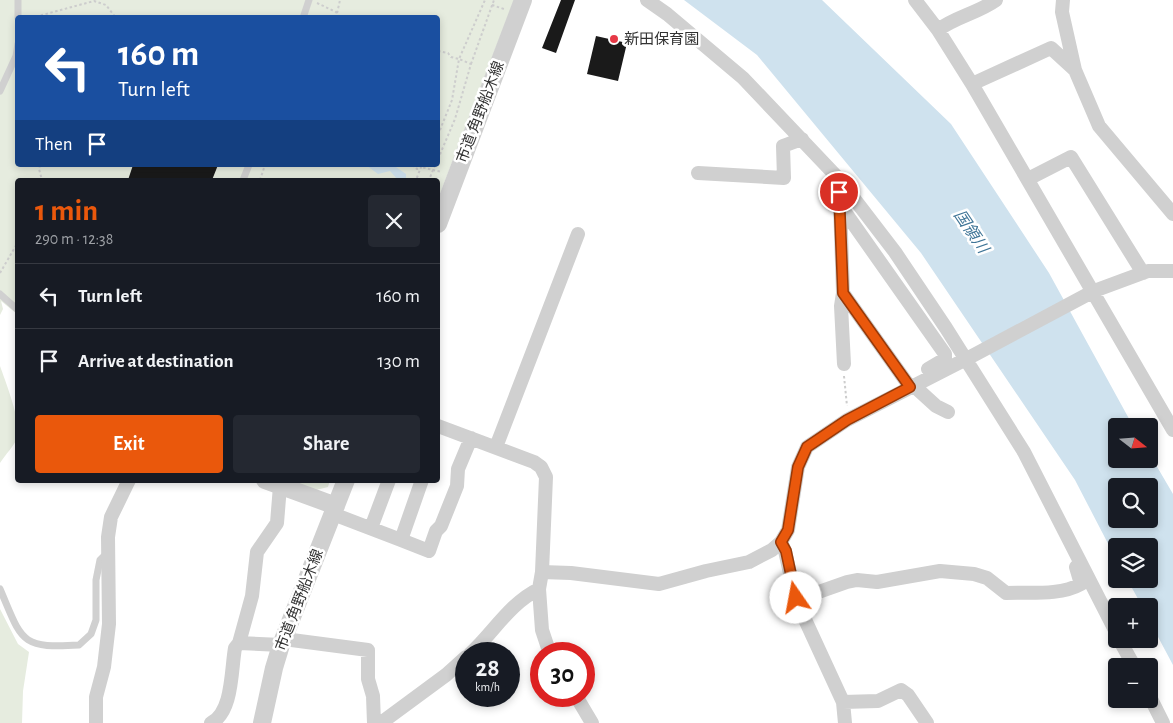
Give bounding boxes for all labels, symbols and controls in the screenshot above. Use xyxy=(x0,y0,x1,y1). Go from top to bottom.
place label: 新田保育園 xyxy=(624,31,699,47)
marker: 新田保育園 xyxy=(608,33,620,45)
icon: left xyxy=(35,35,100,100)
text: 160 m xyxy=(118,37,199,72)
street label: 市道 角野船木線 xyxy=(453,59,507,165)
text: Turn left xyxy=(118,78,190,100)
icon: arrive xyxy=(83,130,111,158)
text: Then xyxy=(35,135,73,154)
pin xyxy=(818,171,860,213)
icon: arrive xyxy=(825,178,853,206)
button: close xyxy=(368,195,420,247)
text: 1 min xyxy=(35,196,98,226)
water label: 国領川 xyxy=(951,207,993,258)
text: 290 m · 12:38 xyxy=(35,231,113,247)
icon: left xyxy=(35,282,63,310)
text: Turn left xyxy=(78,287,142,306)
text: 160 m xyxy=(376,287,420,306)
icon: arrive xyxy=(35,347,63,375)
text: Arrive at destination xyxy=(78,352,234,371)
text: 130 m xyxy=(377,352,420,371)
button: Exit xyxy=(35,415,223,473)
button: Share xyxy=(233,415,420,473)
north arrow xyxy=(1108,418,1158,468)
map controls xyxy=(1108,418,1158,708)
button: search xyxy=(1108,478,1158,528)
button: layers xyxy=(1108,538,1158,588)
street label: 市道 角野船木線 xyxy=(272,547,326,653)
position arrow xyxy=(769,571,821,623)
button: + xyxy=(1108,598,1158,648)
speed limit sign: 30 xyxy=(530,642,595,707)
text: 28 xyxy=(475,656,500,681)
button: − xyxy=(1108,658,1158,708)
text: km/h xyxy=(475,681,500,693)

